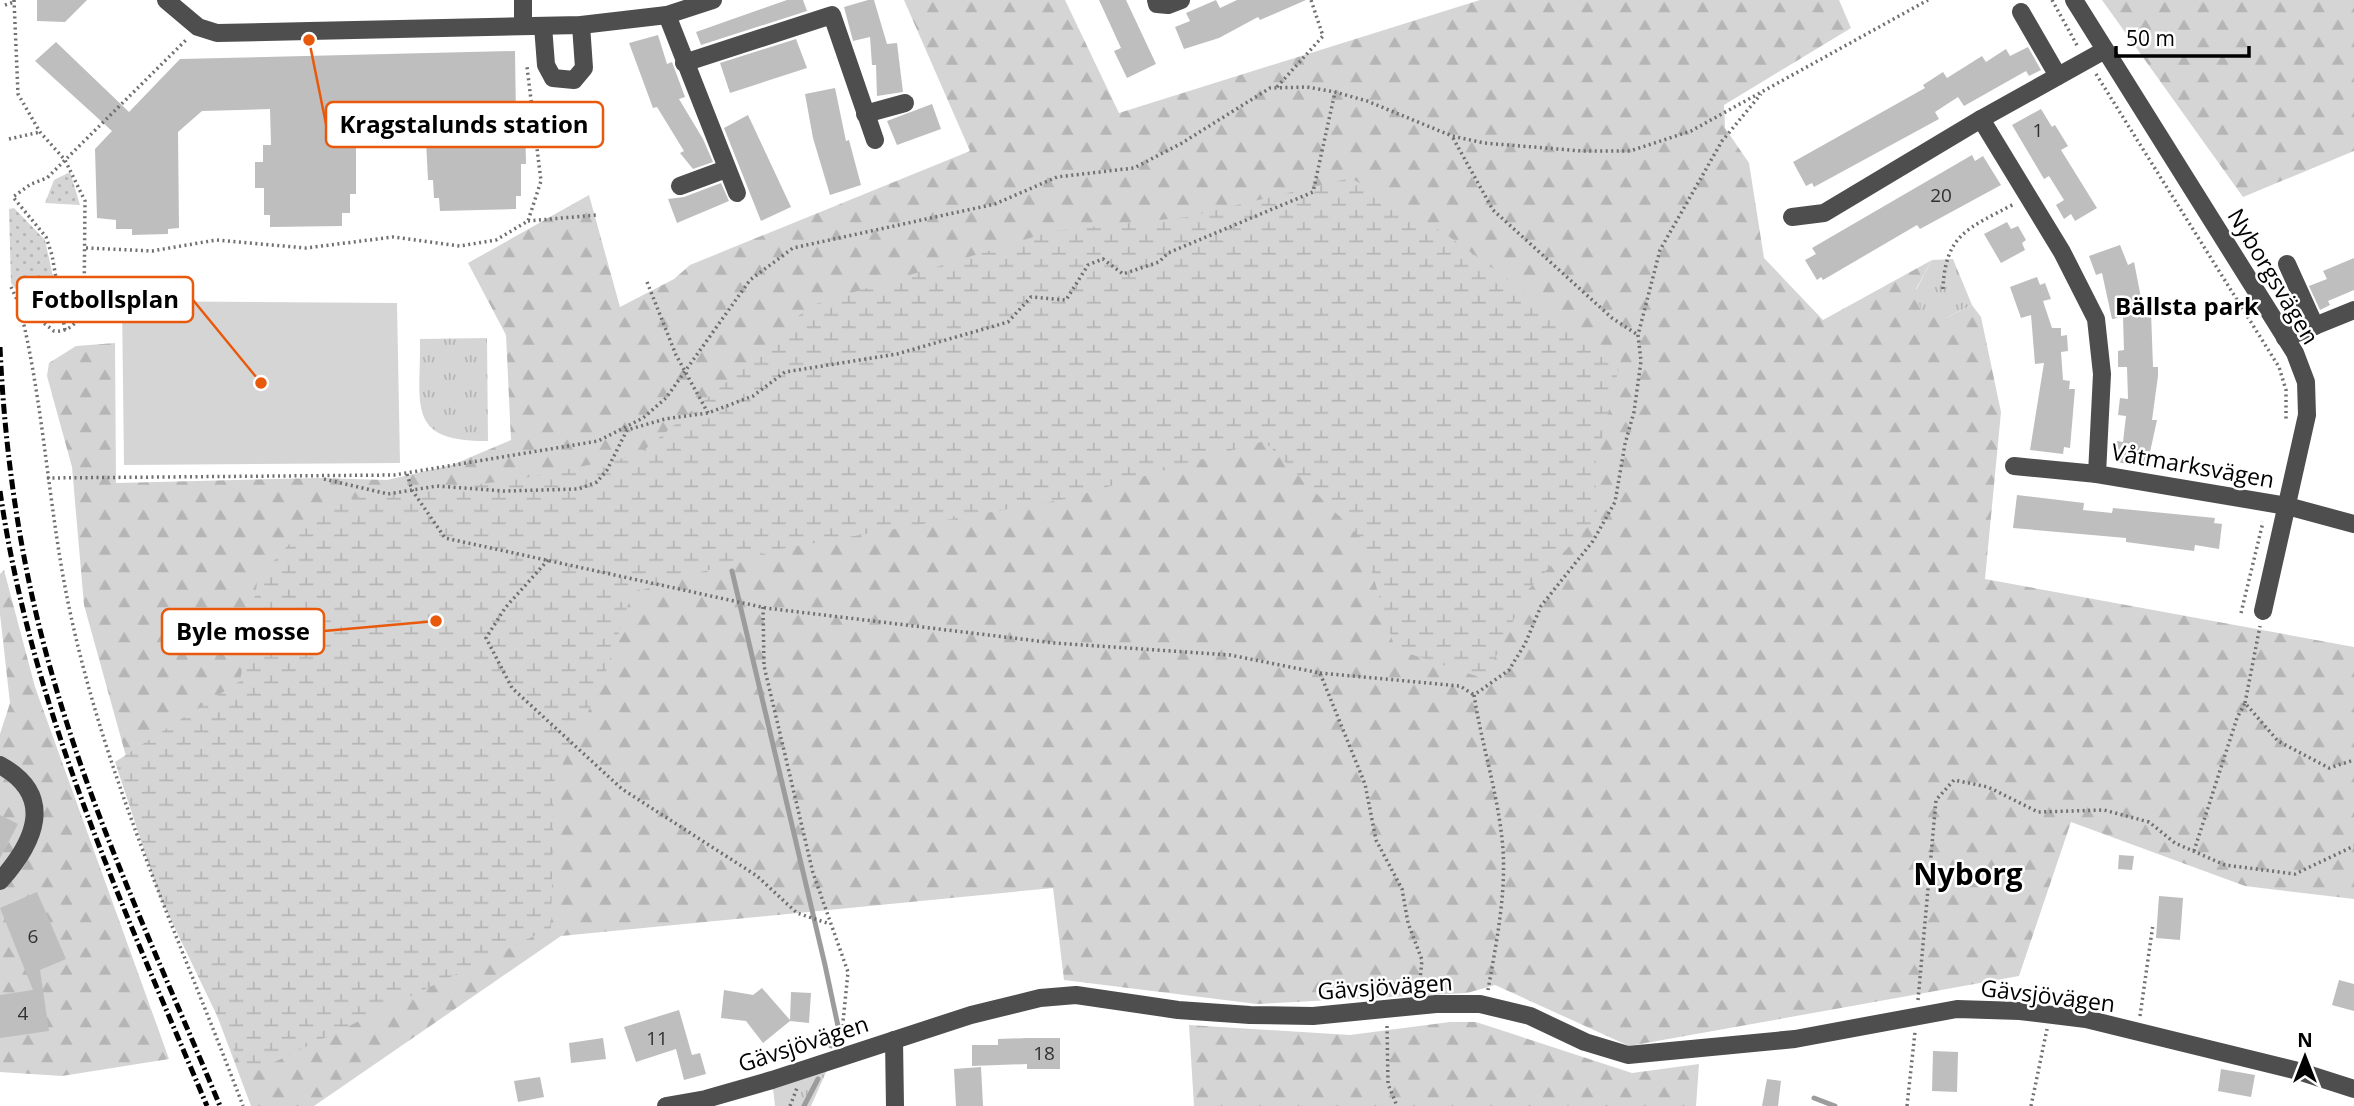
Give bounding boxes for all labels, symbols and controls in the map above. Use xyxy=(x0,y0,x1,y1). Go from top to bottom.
scale bar xyxy=(2116,14,2249,58)
text: 50 m xyxy=(2126,24,2175,52)
callout: Kragstalunds station xyxy=(326,102,603,147)
text: Kragstalunds station xyxy=(339,107,589,140)
house number: 1 xyxy=(2033,117,2043,143)
house number: 20 xyxy=(1930,182,1952,208)
street label: Nyborgsvägen xyxy=(2221,202,2327,350)
callout: Fotbollsplan xyxy=(17,277,193,322)
text: Fotbollsplan xyxy=(31,282,179,315)
district label: Bällsta park xyxy=(2115,289,2259,322)
street label: Våtmarksvägen xyxy=(2109,435,2277,495)
callout: Byle mosse xyxy=(162,609,324,654)
text: Byle mosse xyxy=(176,614,310,647)
district label: Nyborg xyxy=(1913,853,2023,894)
house number: 6 xyxy=(28,923,38,949)
street label: Gävsjövägen xyxy=(1316,965,1454,1007)
street label: Gävsjövägen xyxy=(1979,971,2117,1019)
house number: 4 xyxy=(18,1000,29,1026)
street label: Gävsjövägen xyxy=(734,1007,872,1079)
north arrow xyxy=(2270,1022,2340,1092)
house number: 11 xyxy=(646,1025,668,1051)
text: N xyxy=(2297,1027,2313,1053)
house number: 18 xyxy=(1033,1040,1055,1066)

